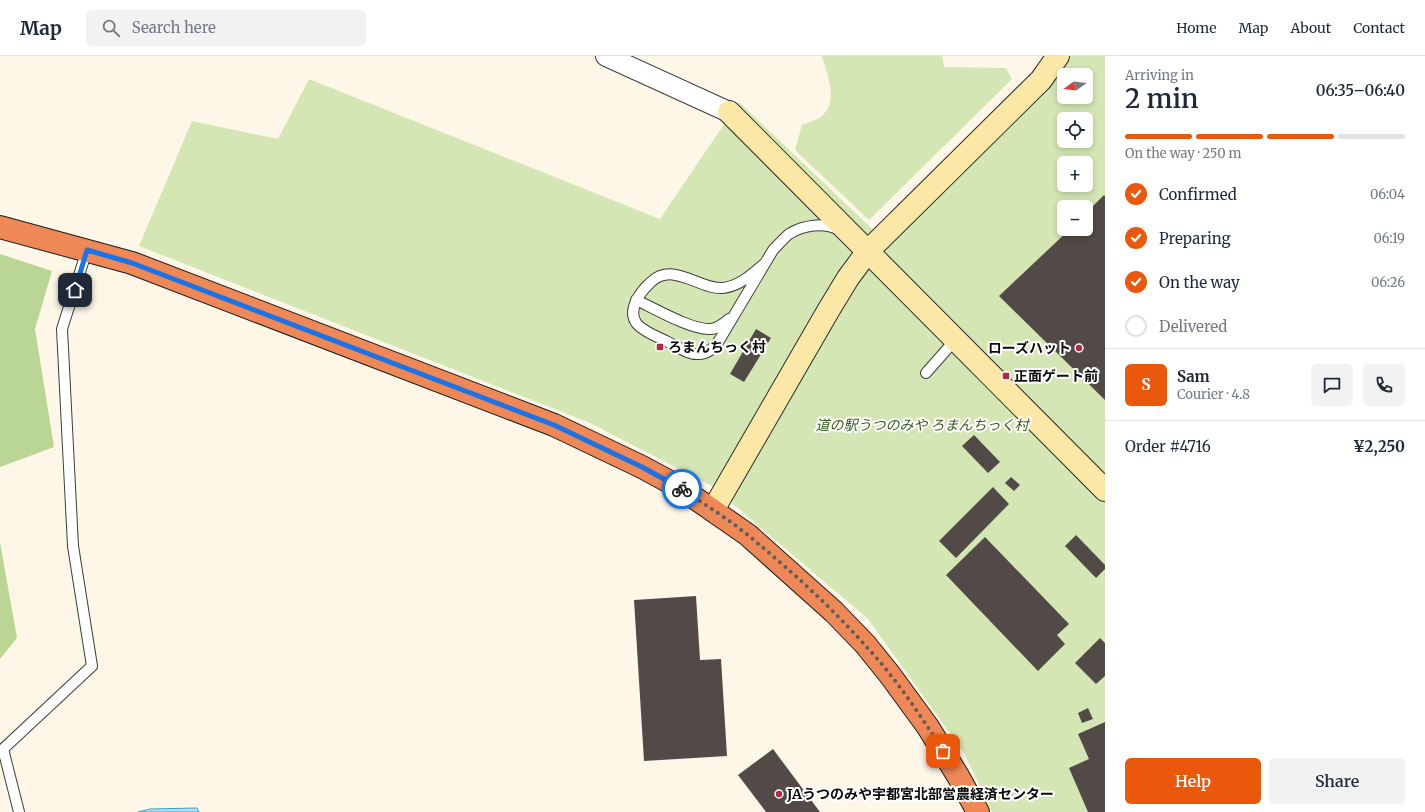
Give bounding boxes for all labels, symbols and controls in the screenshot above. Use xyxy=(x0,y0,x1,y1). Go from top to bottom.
search box xyxy=(86,10,366,46)
text: Map xyxy=(20,16,62,40)
icon: search xyxy=(100,17,122,39)
text: Search here xyxy=(132,18,216,37)
text: Home xyxy=(1176,19,1217,37)
text: Map xyxy=(1239,19,1268,37)
text: About xyxy=(1290,19,1331,37)
text: Contact xyxy=(1353,19,1405,37)
text: Arriving in xyxy=(1125,67,1194,84)
north arrow xyxy=(1057,68,1093,104)
map controls xyxy=(1057,68,1093,236)
text: 06:35–06:40 xyxy=(1316,81,1405,100)
text: 2 min xyxy=(1125,82,1198,115)
button: locate xyxy=(1057,112,1093,148)
text: On the way · 250 m xyxy=(1125,145,1242,162)
button: + xyxy=(1057,156,1093,192)
icon: check xyxy=(1125,183,1147,205)
text: Confirmed xyxy=(1159,185,1237,204)
text: 06:04 xyxy=(1370,186,1405,203)
button: − xyxy=(1057,200,1093,236)
icon: check xyxy=(1125,227,1147,249)
text: Preparing xyxy=(1159,229,1231,248)
text: 06:19 xyxy=(1373,230,1405,247)
icon: check xyxy=(1125,271,1147,293)
pin xyxy=(58,273,92,307)
text: On the way xyxy=(1159,273,1240,292)
text: 06:26 xyxy=(1371,274,1405,291)
icon: home xyxy=(64,279,86,301)
text: Delivered xyxy=(1159,317,1227,336)
place label: ろまんちっく村 xyxy=(668,338,766,356)
place label: ローズハット xyxy=(988,339,1071,357)
marker: ろまんちっく村 xyxy=(655,342,665,352)
marker: ローズハット xyxy=(1074,343,1084,353)
button: chat xyxy=(1311,364,1353,406)
button: phone xyxy=(1363,364,1405,406)
place label: 正面ゲート前 xyxy=(1014,367,1098,385)
text: Sam xyxy=(1177,367,1210,386)
marker: 正面ゲート前 xyxy=(1001,371,1011,381)
text: S xyxy=(1141,375,1151,394)
text: Courier · 4.8 xyxy=(1177,386,1250,403)
park label: 道の駅うつのみや ろまんちっく村 xyxy=(815,416,1031,434)
text: Order #4716 xyxy=(1125,437,1211,456)
text: ¥2,250 xyxy=(1353,437,1405,456)
courier xyxy=(662,469,702,509)
icon: bike xyxy=(671,478,693,500)
pin xyxy=(926,734,960,768)
icon: bag xyxy=(932,740,954,762)
button: Help xyxy=(1125,758,1261,804)
button: Share xyxy=(1269,758,1405,804)
place label: JAうつのみや宇都宮北部営農経済センター xyxy=(786,785,1054,803)
marker: JAうつのみや宇都宮北部営農経済センター xyxy=(774,789,784,799)

